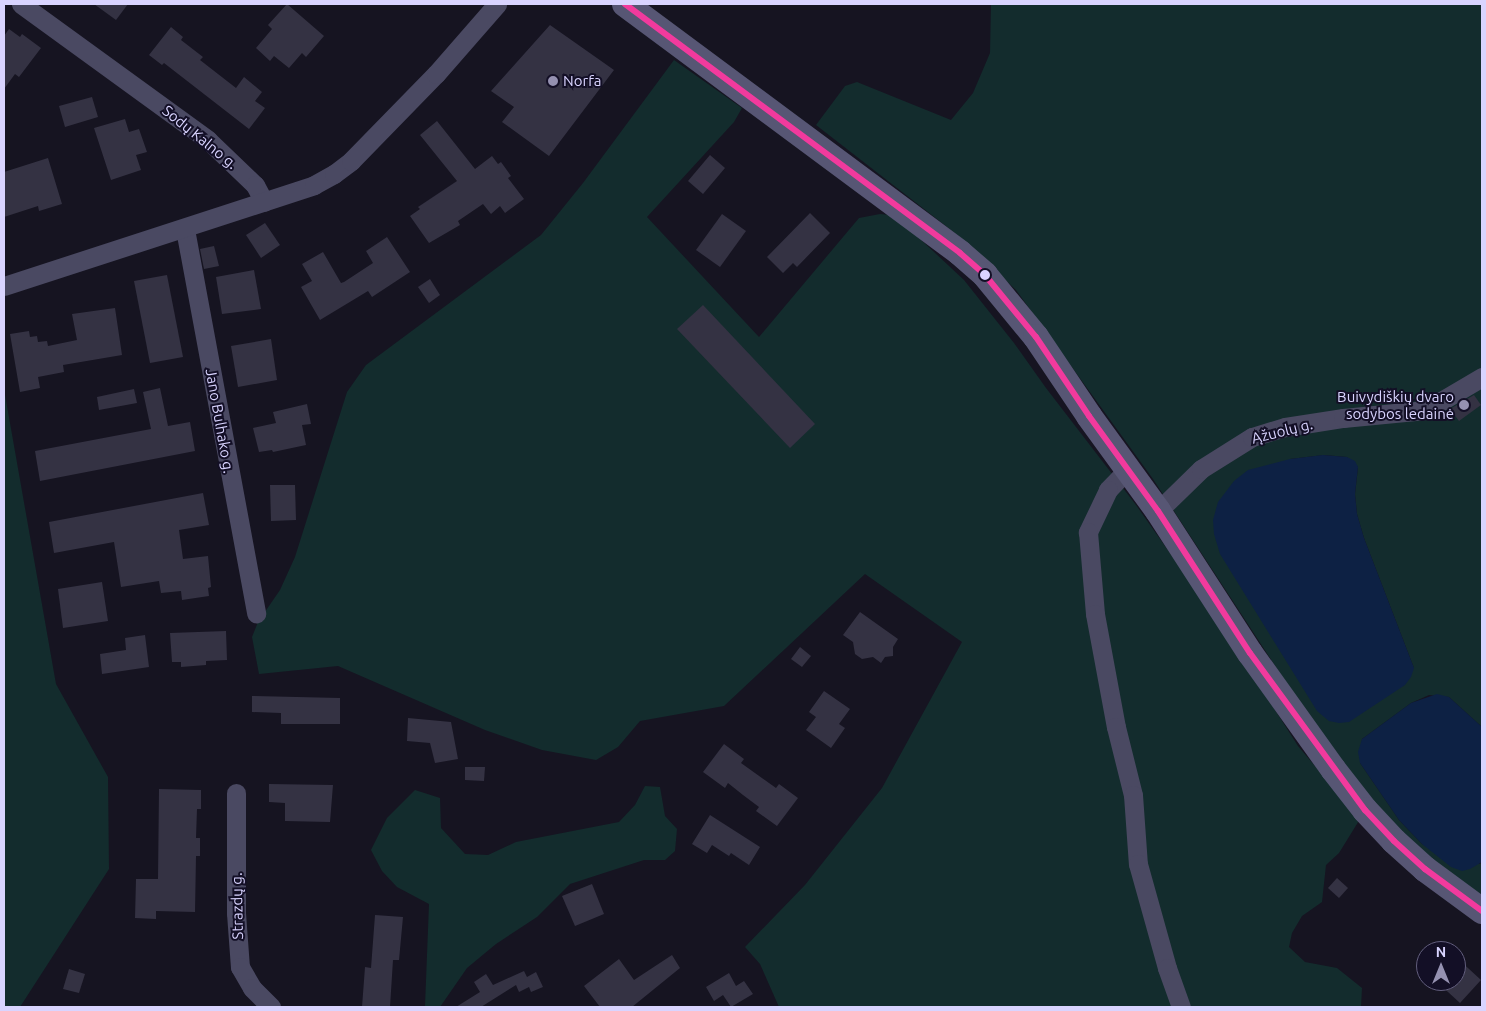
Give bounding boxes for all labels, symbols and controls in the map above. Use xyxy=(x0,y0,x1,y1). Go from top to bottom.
place label: Norfa xyxy=(563,72,602,90)
marker: Norfa xyxy=(547,75,559,87)
street label: Sodų Kalno g. xyxy=(159,101,241,173)
unlabelled marker xyxy=(980,270,990,280)
street label: Jano Bulhako g. xyxy=(202,367,238,475)
place label: Buivydiškių dvaro sodybos ledainė xyxy=(1337,387,1454,422)
marker: Buivydiškių dvaro sodybos ledainė xyxy=(1458,399,1470,411)
street label: Ąžuolų g. xyxy=(1250,415,1314,447)
street label: Strazdų g. xyxy=(227,872,247,940)
north arrow xyxy=(1416,941,1466,991)
text: N xyxy=(1436,944,1446,960)

